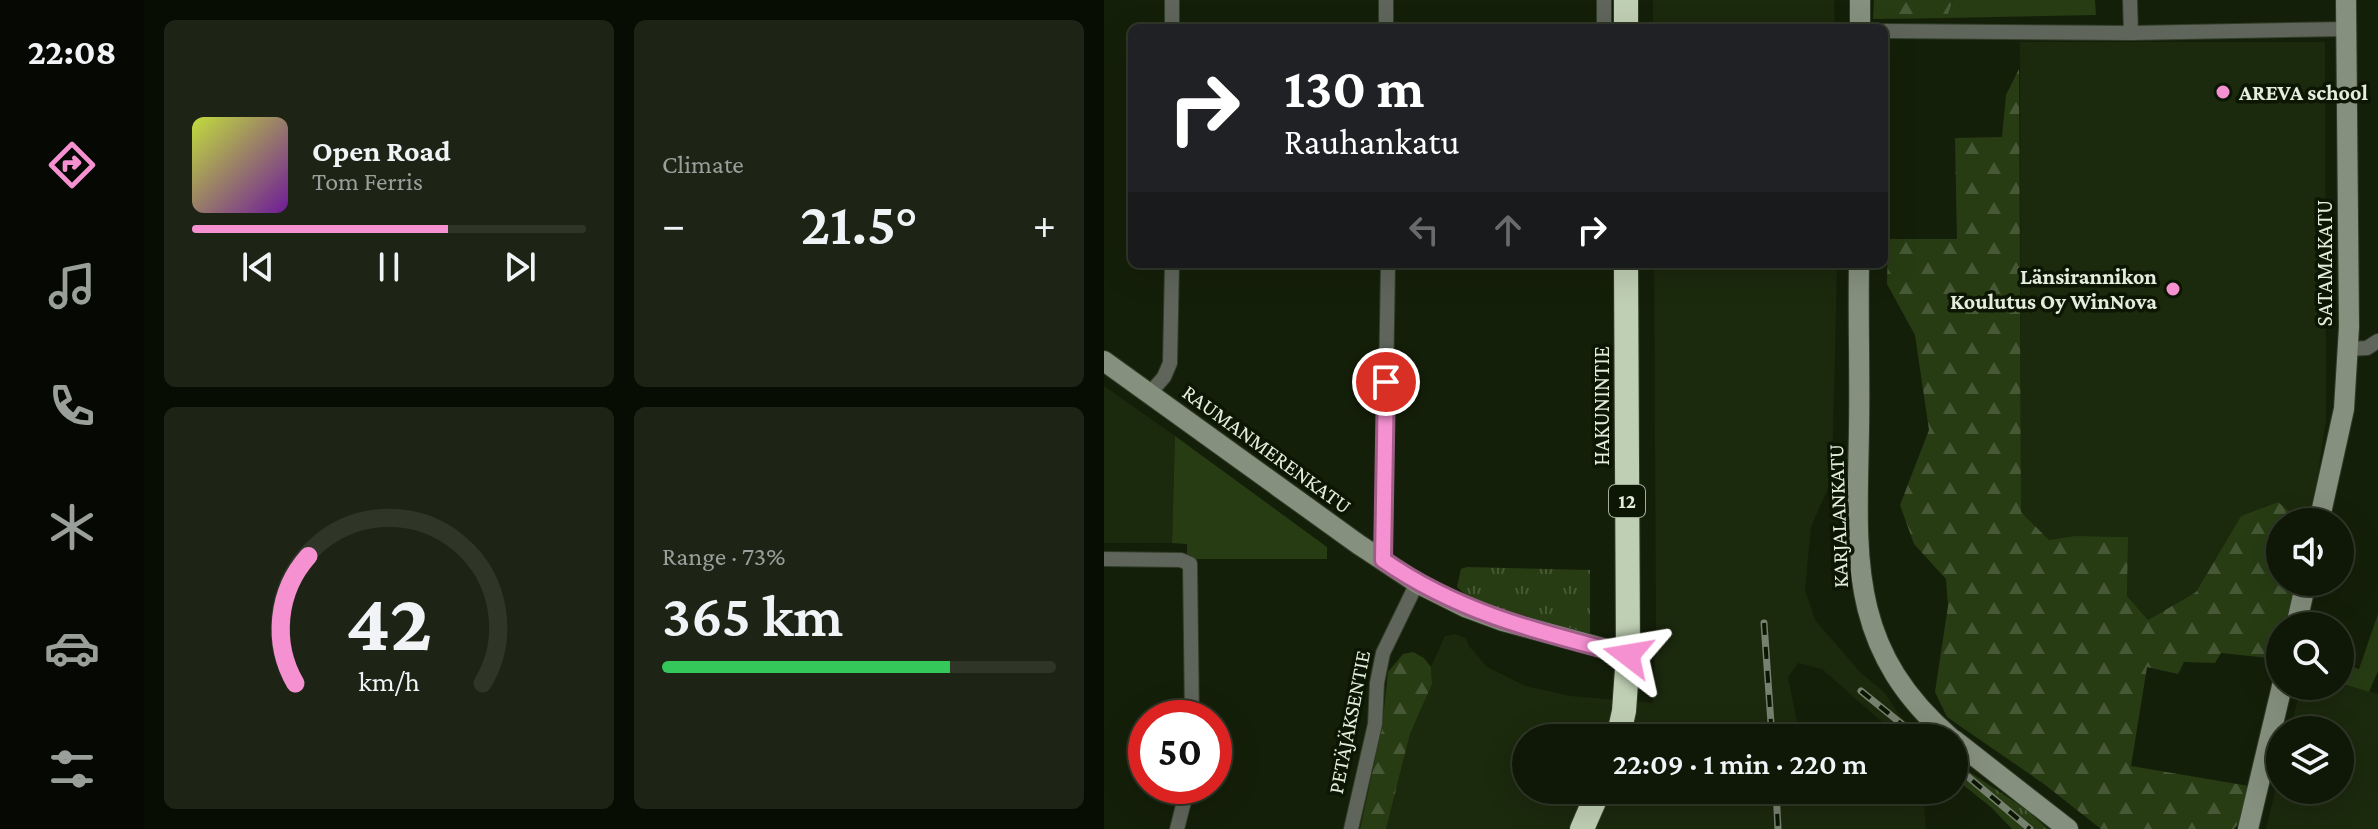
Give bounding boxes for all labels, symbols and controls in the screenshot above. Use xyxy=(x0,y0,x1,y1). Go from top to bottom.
text: 22:08 xyxy=(27,32,117,72)
icon: right xyxy=(1152,56,1256,160)
text: 130 m xyxy=(1284,57,1425,119)
place label: AREVA school xyxy=(2238,80,2368,105)
marker: AREVA school xyxy=(2214,83,2232,101)
text: Rauhankatu xyxy=(1284,122,1459,162)
text: Open Road xyxy=(312,134,451,167)
icon: directions xyxy=(44,137,100,193)
text: Climate xyxy=(662,150,744,179)
text: Tom Ferris xyxy=(312,167,423,196)
text: 21.5° xyxy=(800,190,918,257)
text: − xyxy=(662,200,685,248)
text: + xyxy=(1033,200,1056,248)
street label: SATAMAKATU xyxy=(2312,200,2337,326)
icon: left xyxy=(1402,208,1446,252)
icon: ahead xyxy=(1486,208,1530,252)
icon: right xyxy=(1570,208,1614,252)
icon: previous xyxy=(236,245,280,289)
icon: pause xyxy=(367,245,411,289)
icon: next xyxy=(498,245,542,289)
icon: music xyxy=(44,258,100,314)
place label: Länsirannikon Koulutus Oy WinNova xyxy=(1950,264,2157,314)
marker: Länsirannikon Koulutus Oy WinNova xyxy=(2164,280,2182,298)
street label: HAKUNINTIE xyxy=(1589,346,1614,466)
pin xyxy=(1352,348,1420,416)
icon: arrive xyxy=(1364,360,1408,404)
icon: phone xyxy=(44,378,100,434)
street label: RAUMANMERENKATU xyxy=(1178,379,1356,519)
street label: KARJALANKATU xyxy=(1823,444,1853,588)
road number: 12 xyxy=(1609,485,1645,517)
icon: climate xyxy=(44,499,100,555)
map controls xyxy=(2266,508,2354,804)
button: sound xyxy=(2266,508,2354,596)
text: Range · 73% xyxy=(662,542,785,571)
text: 42 xyxy=(346,574,432,667)
text: 365 km xyxy=(662,582,843,649)
button: search xyxy=(2266,612,2354,700)
position arrow xyxy=(1586,613,1670,697)
icon: car xyxy=(44,620,100,676)
street label: PETÄJÄKSENTIE xyxy=(1323,648,1375,796)
text: km/h xyxy=(358,665,420,697)
speed limit sign: 50 xyxy=(1128,700,1232,804)
button: layers xyxy=(2266,716,2354,804)
icon: filters xyxy=(44,741,100,797)
text: 22:09 · 1 min · 220 m xyxy=(1613,747,1867,780)

